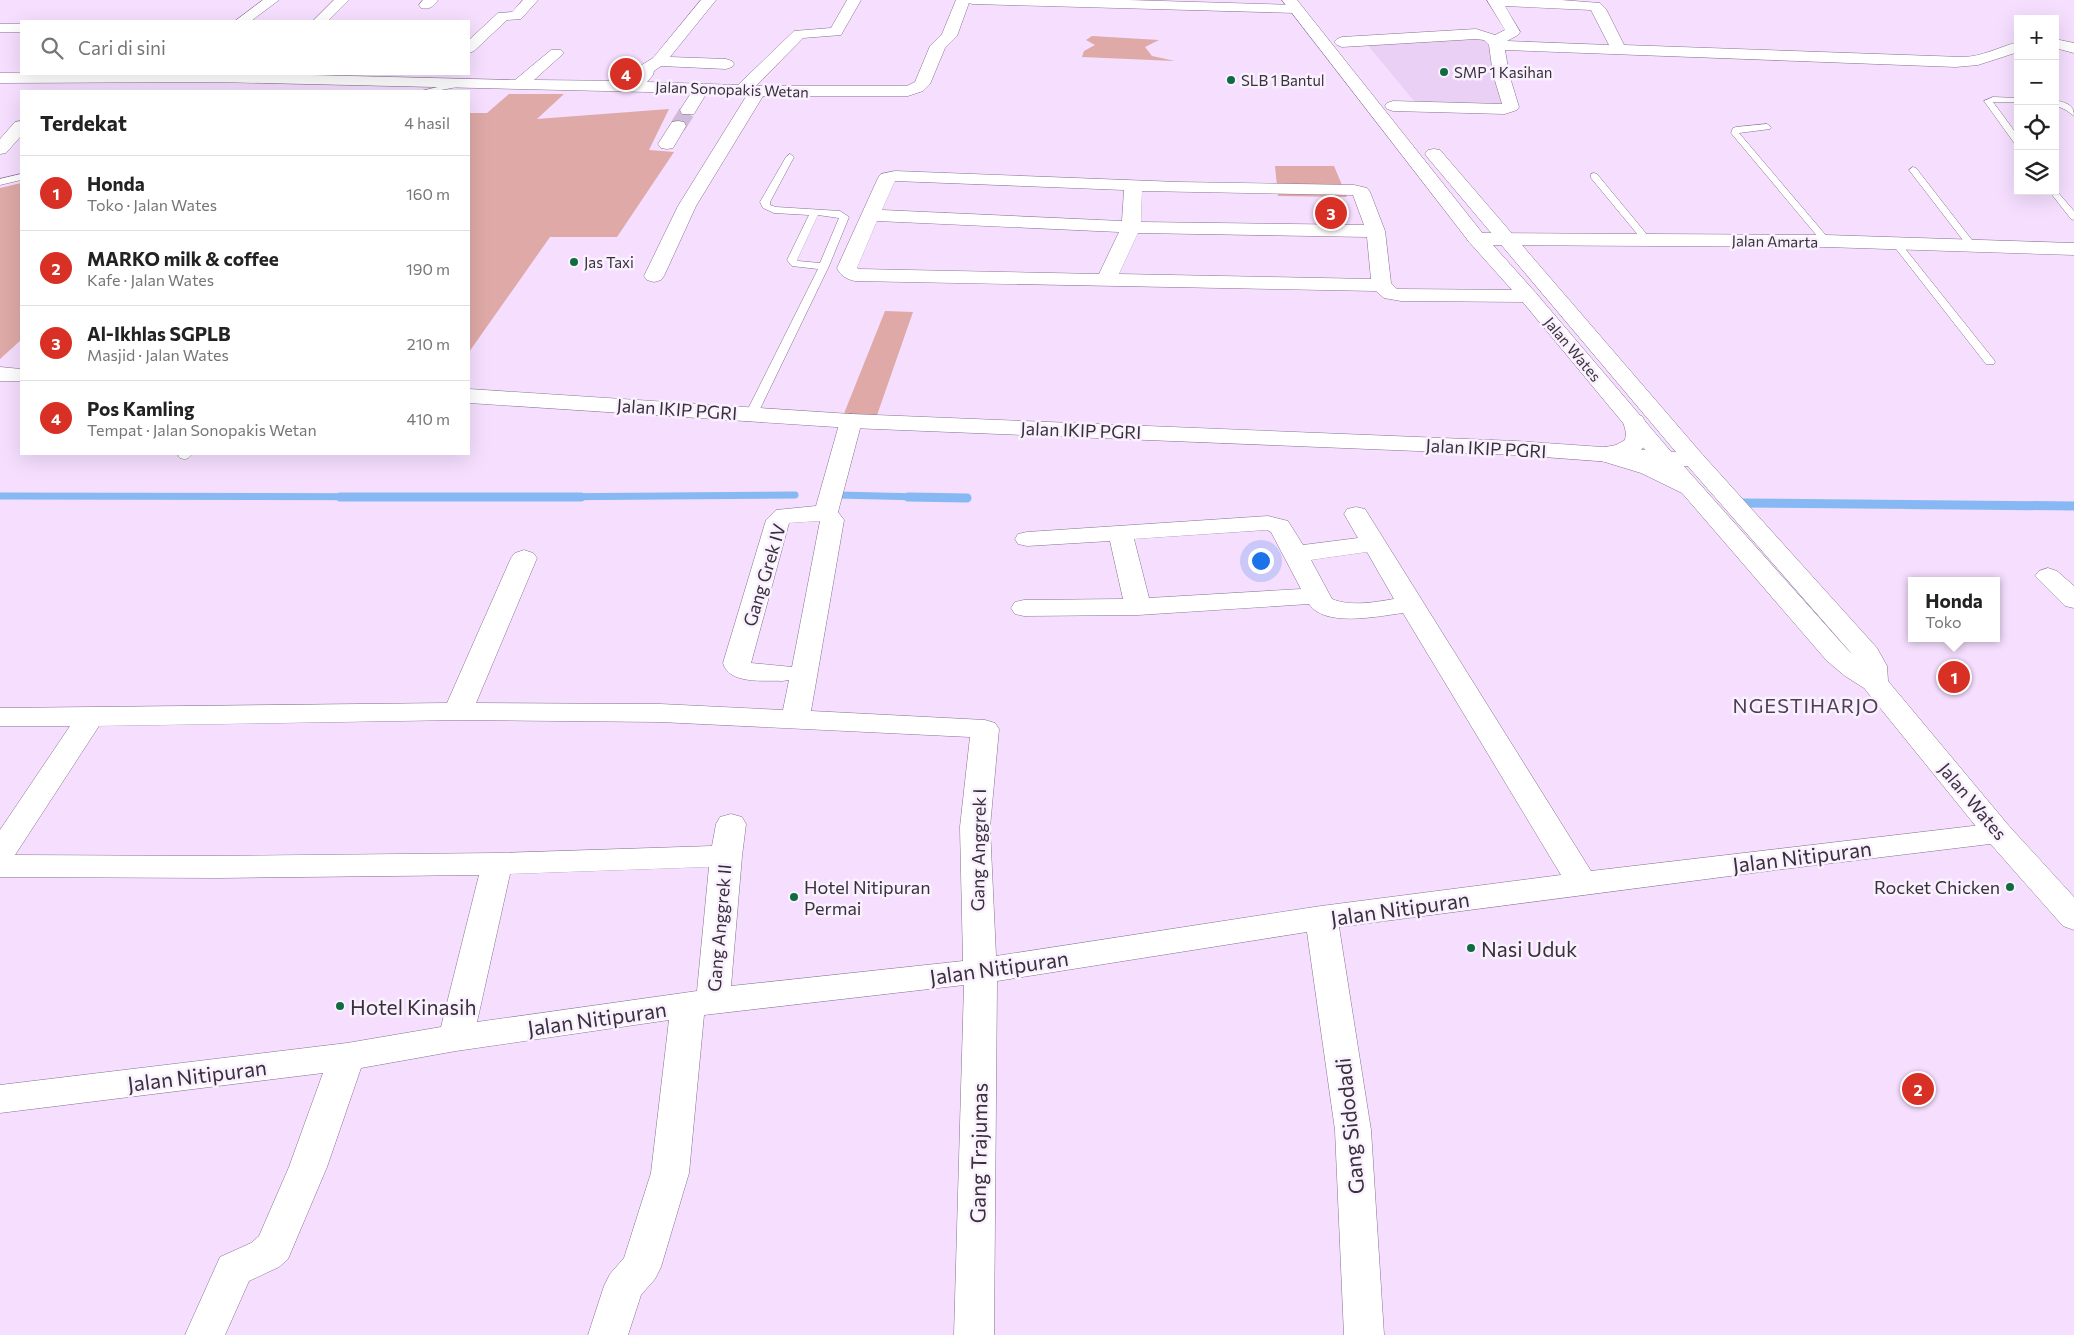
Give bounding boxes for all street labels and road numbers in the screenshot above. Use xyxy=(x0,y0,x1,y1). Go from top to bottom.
street label: Jalan Sonopakis Wetan xyxy=(655,77,809,101)
street label: Jalan Amarta xyxy=(1732,231,1818,251)
street label: Jalan Wates xyxy=(1541,313,1605,385)
street label: Jalan IKIP PGRI xyxy=(616,394,738,424)
street label: Jalan IKIP PGRI xyxy=(1020,417,1142,443)
street label: Jalan IKIP PGRI xyxy=(1425,434,1547,462)
street label: Gang Grek IV xyxy=(738,521,790,629)
street label: Jalan Wates xyxy=(1934,758,2012,844)
street label: Gang Anggrek I xyxy=(966,788,990,912)
street label: Jalan Nitipuran xyxy=(1731,835,1873,877)
street label: Gang Anggrek II xyxy=(702,863,736,993)
street label: Jalan Nitipuran xyxy=(1329,886,1471,930)
street label: Jalan Nitipuran xyxy=(928,945,1070,989)
street label: Jalan Nitipuran xyxy=(526,996,668,1040)
street label: Jalan Nitipuran xyxy=(126,1054,268,1096)
street label: Gang Sidodadi xyxy=(1329,1057,1369,1195)
street label: Gang Trajumas xyxy=(964,1082,992,1224)

